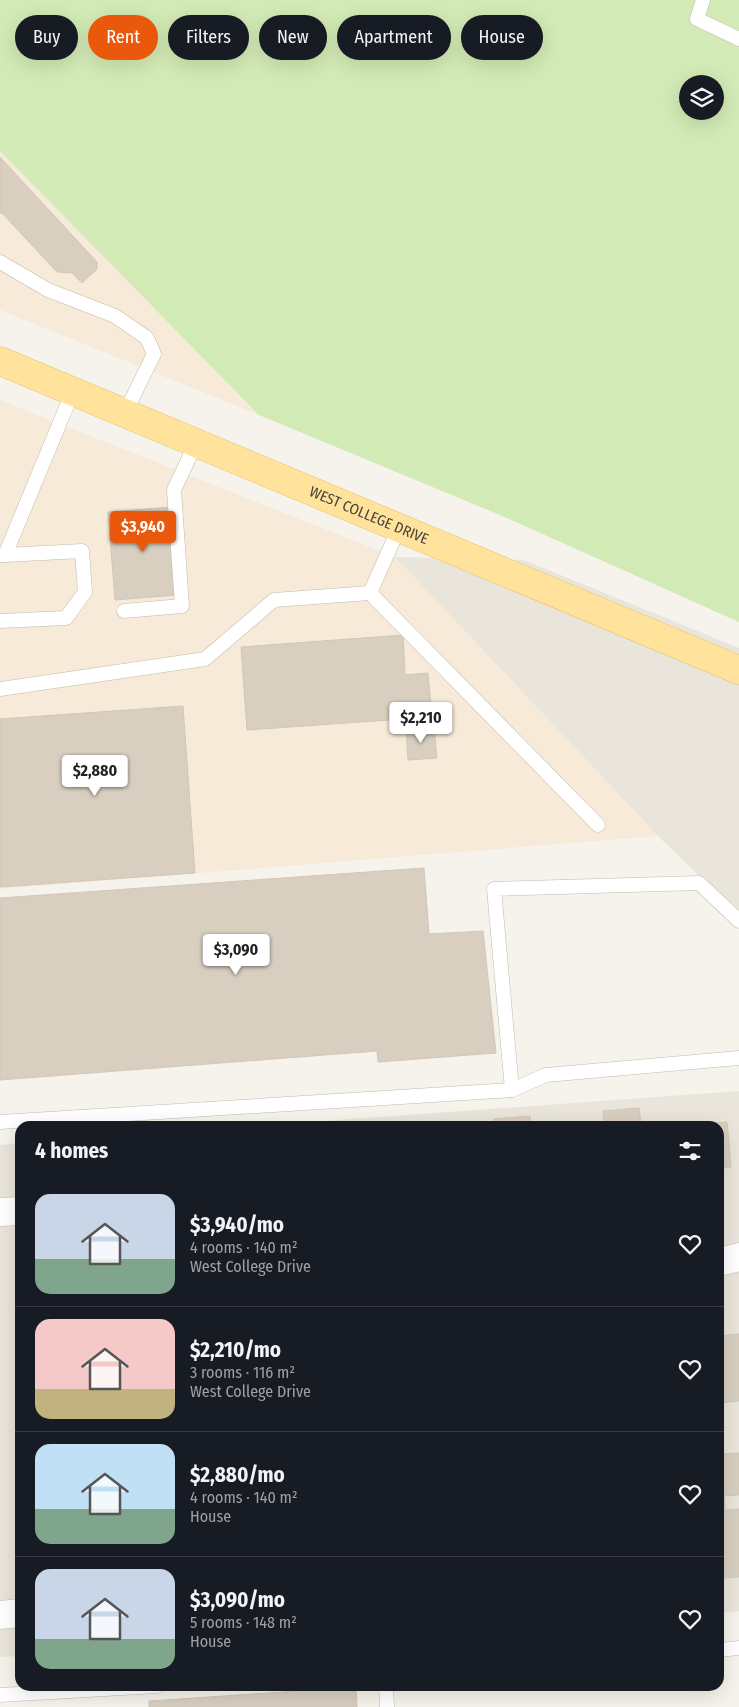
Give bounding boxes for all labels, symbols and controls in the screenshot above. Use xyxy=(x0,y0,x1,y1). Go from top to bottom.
chip: Buy xyxy=(15,15,78,60)
chip: Rent xyxy=(88,15,158,60)
chip: Filters xyxy=(168,15,249,60)
chip: New xyxy=(259,15,327,60)
chip: Apartment xyxy=(337,15,451,60)
chip: House xyxy=(461,15,543,60)
map controls xyxy=(679,75,724,120)
button: layers xyxy=(679,75,724,120)
street label: WEST COLLEGE DRIVE xyxy=(307,482,431,548)
pin: $3,940 xyxy=(102,510,184,553)
text: $3,940 xyxy=(121,517,165,536)
pin: $2,210 xyxy=(380,702,462,744)
text: $2,210 xyxy=(400,708,442,727)
pin: $2,880 xyxy=(54,754,136,797)
text: $2,880 xyxy=(73,761,117,780)
pin: $3,090 xyxy=(195,934,277,976)
text: $3,090 xyxy=(214,940,258,959)
icon: filters xyxy=(676,1137,704,1165)
text: 4 homes xyxy=(35,1138,108,1164)
text: $3,940/mo xyxy=(190,1212,284,1238)
icon: home xyxy=(75,1214,135,1274)
icon: heart xyxy=(676,1230,704,1258)
text: 4 rooms · 140 m² xyxy=(190,1238,298,1257)
text: West College Drive xyxy=(190,1257,311,1276)
text: $2,210/mo xyxy=(190,1337,281,1363)
icon: home xyxy=(75,1339,135,1399)
icon: heart xyxy=(676,1355,704,1383)
text: 3 rooms · 116 m² xyxy=(190,1363,295,1382)
text: West College Drive xyxy=(190,1382,311,1401)
text: $2,880/mo xyxy=(190,1462,285,1488)
icon: home xyxy=(75,1464,135,1524)
icon: heart xyxy=(676,1480,704,1508)
text: 4 rooms · 140 m² xyxy=(190,1488,298,1507)
text: House xyxy=(190,1507,231,1526)
text: $3,090/mo xyxy=(190,1587,285,1613)
icon: home xyxy=(75,1589,135,1649)
icon: heart xyxy=(676,1605,704,1633)
text: 5 rooms · 148 m² xyxy=(190,1613,297,1632)
text: House xyxy=(190,1632,231,1651)

